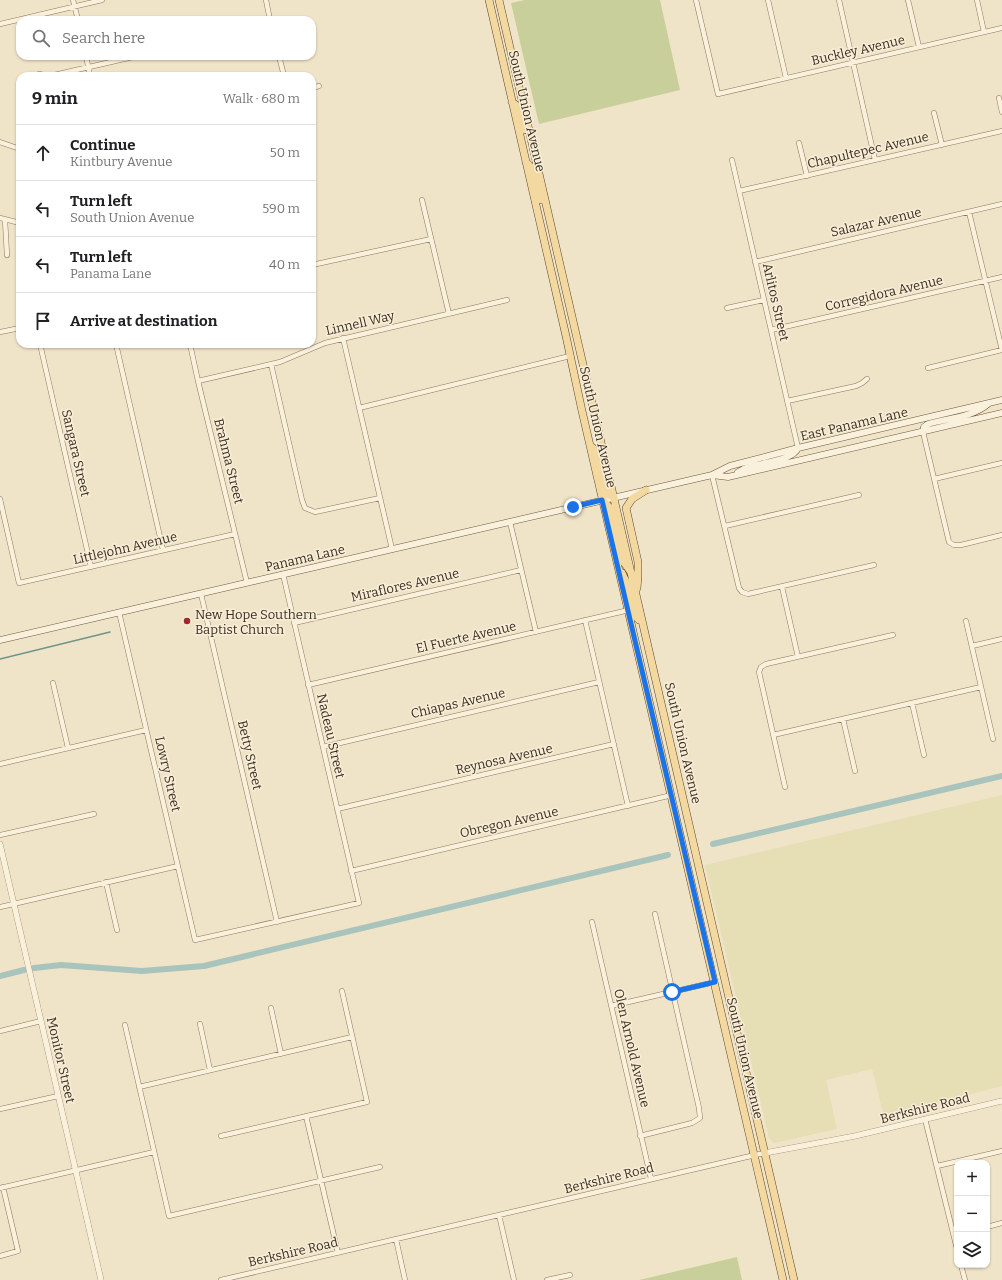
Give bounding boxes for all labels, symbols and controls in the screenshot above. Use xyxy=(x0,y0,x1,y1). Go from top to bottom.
search box xyxy=(16,16,316,60)
icon: search xyxy=(30,27,52,49)
text: Search here xyxy=(62,29,145,47)
street label: Buckley Avenue xyxy=(810,32,906,68)
street label: South Union Avenue xyxy=(506,49,548,173)
text: 9 min xyxy=(32,88,78,109)
text: Walk · 680 m xyxy=(223,91,300,106)
street label: Chapultepec Avenue xyxy=(806,129,930,171)
text: Continue xyxy=(70,136,136,154)
icon: ahead xyxy=(32,142,54,164)
text: 50 m xyxy=(270,145,300,160)
text: Kintbury Avenue xyxy=(70,154,172,169)
text: Turn left xyxy=(70,192,132,210)
icon: left xyxy=(32,198,54,220)
text: 590 m xyxy=(262,201,300,216)
street label: Salazar Avenue xyxy=(829,204,923,240)
text: South Union Avenue xyxy=(70,210,194,225)
text: Turn left xyxy=(70,248,132,266)
icon: left xyxy=(32,254,54,276)
text: 40 m xyxy=(269,257,300,272)
street label: Arlitos Street xyxy=(760,262,792,343)
text: Panama Lane xyxy=(70,266,151,281)
street label: Corregidora Avenue xyxy=(824,272,944,314)
street label: Linnell Way xyxy=(324,308,396,338)
icon: arrive xyxy=(32,310,54,332)
text: Arrive at destination xyxy=(70,312,217,330)
street label: South Union Avenue xyxy=(577,365,619,489)
street label: East Panama Lane xyxy=(799,404,909,444)
street label: Sangara Street xyxy=(59,408,93,498)
street label: Brahma Street xyxy=(211,417,247,506)
route end xyxy=(564,498,582,516)
street label: Littlejohn Avenue xyxy=(71,529,179,567)
street label: Panama Lane xyxy=(264,542,346,574)
street label: Miraflores Avenue xyxy=(349,565,461,605)
place label: New Hope Southern Baptist Church xyxy=(195,607,318,637)
marker: New Hope Southern Baptist Church xyxy=(182,616,192,626)
street label: El Fuerte Avenue xyxy=(414,618,518,656)
street label: South Union Avenue xyxy=(662,681,704,805)
street label: Chiapas Avenue xyxy=(409,685,507,721)
street label: Nadeau Street xyxy=(314,692,348,780)
street label: Betty Street xyxy=(235,719,265,791)
street label: Lowry Street xyxy=(152,735,184,813)
street label: Reynosa Avenue xyxy=(454,741,554,777)
street label: Obregon Avenue xyxy=(458,803,560,841)
route start xyxy=(663,983,681,1001)
street label: Olen Arnold Avenue xyxy=(611,987,653,1109)
street label: South Union Avenue xyxy=(724,996,766,1120)
street label: Monitor Street xyxy=(44,1015,78,1105)
street label: Berkshire Road xyxy=(879,1090,972,1126)
street label: Berkshire Road xyxy=(563,1160,656,1196)
map controls xyxy=(954,1160,990,1268)
button: + xyxy=(954,1160,990,1196)
button: − xyxy=(954,1196,990,1232)
button: layers xyxy=(954,1232,990,1268)
street label: Berkshire Road xyxy=(247,1234,340,1270)

